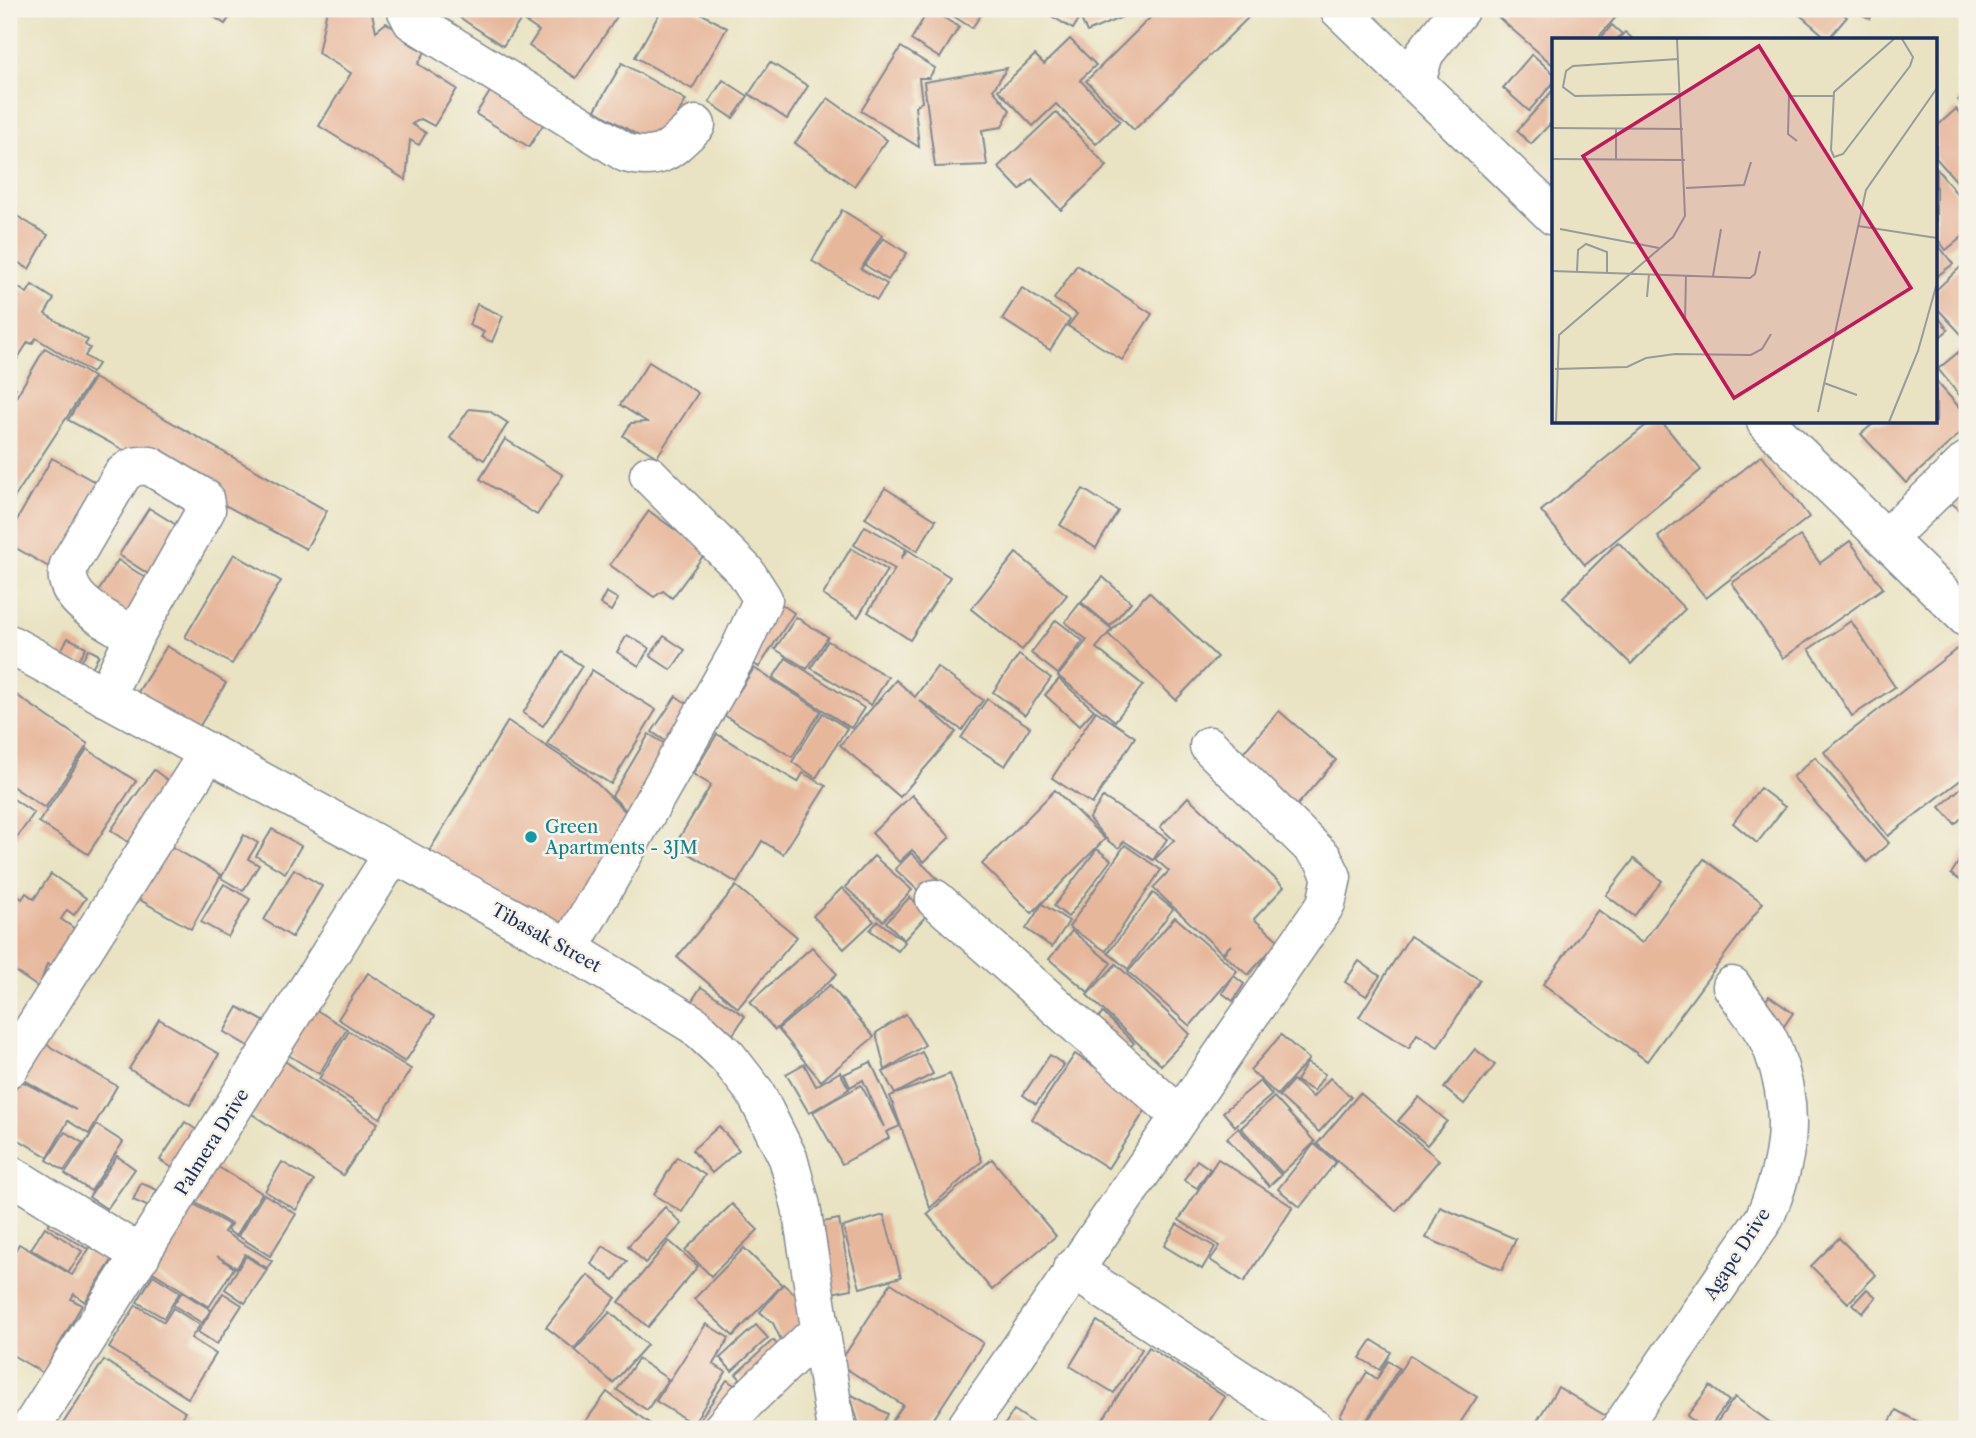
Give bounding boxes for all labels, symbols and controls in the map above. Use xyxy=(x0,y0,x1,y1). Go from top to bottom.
inset map xyxy=(1552,38,1938,424)
place label: Green Apartments - 3JM xyxy=(544,816,698,859)
marker: Green Apartments - 3JM xyxy=(523,829,539,845)
street label: Tibasak Street xyxy=(487,899,605,978)
street label: Palmera Drive xyxy=(170,1085,254,1199)
street label: Agape Drive xyxy=(1699,1204,1775,1305)

